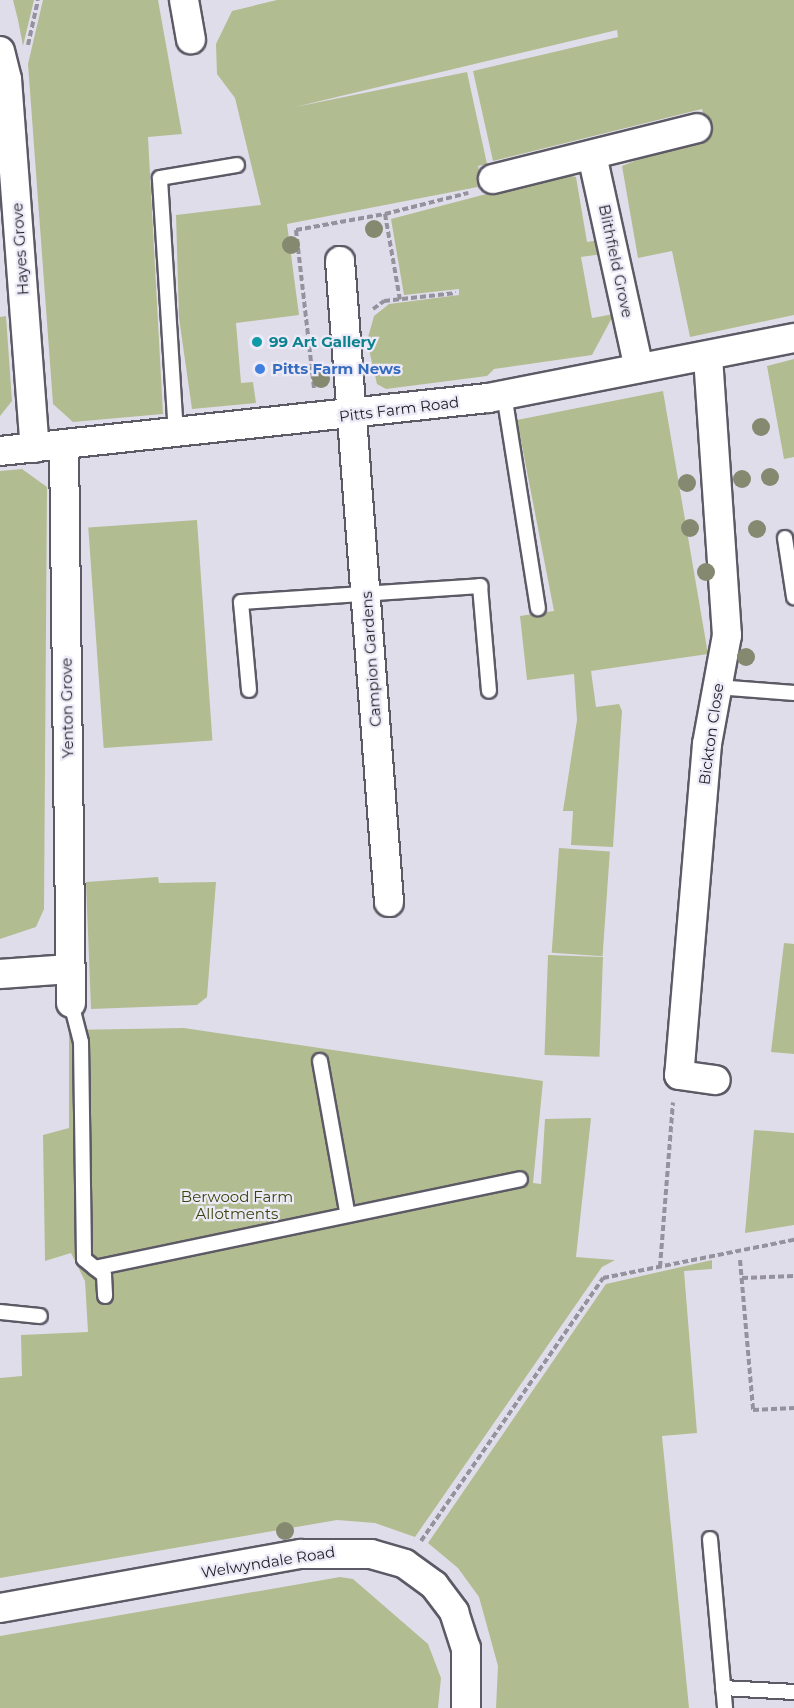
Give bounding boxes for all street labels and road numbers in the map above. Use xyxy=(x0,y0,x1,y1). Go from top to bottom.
street label: Hayes Grove xyxy=(8,202,32,296)
street label: Blithfield Grove xyxy=(595,203,637,319)
street label: Pitts Farm Road xyxy=(338,393,460,425)
street label: Campion Gardens xyxy=(357,591,385,727)
street label: Yenton Grove xyxy=(57,658,77,758)
street label: Bickton Close xyxy=(695,682,727,786)
street label: Welwyndale Road xyxy=(200,1543,336,1581)

